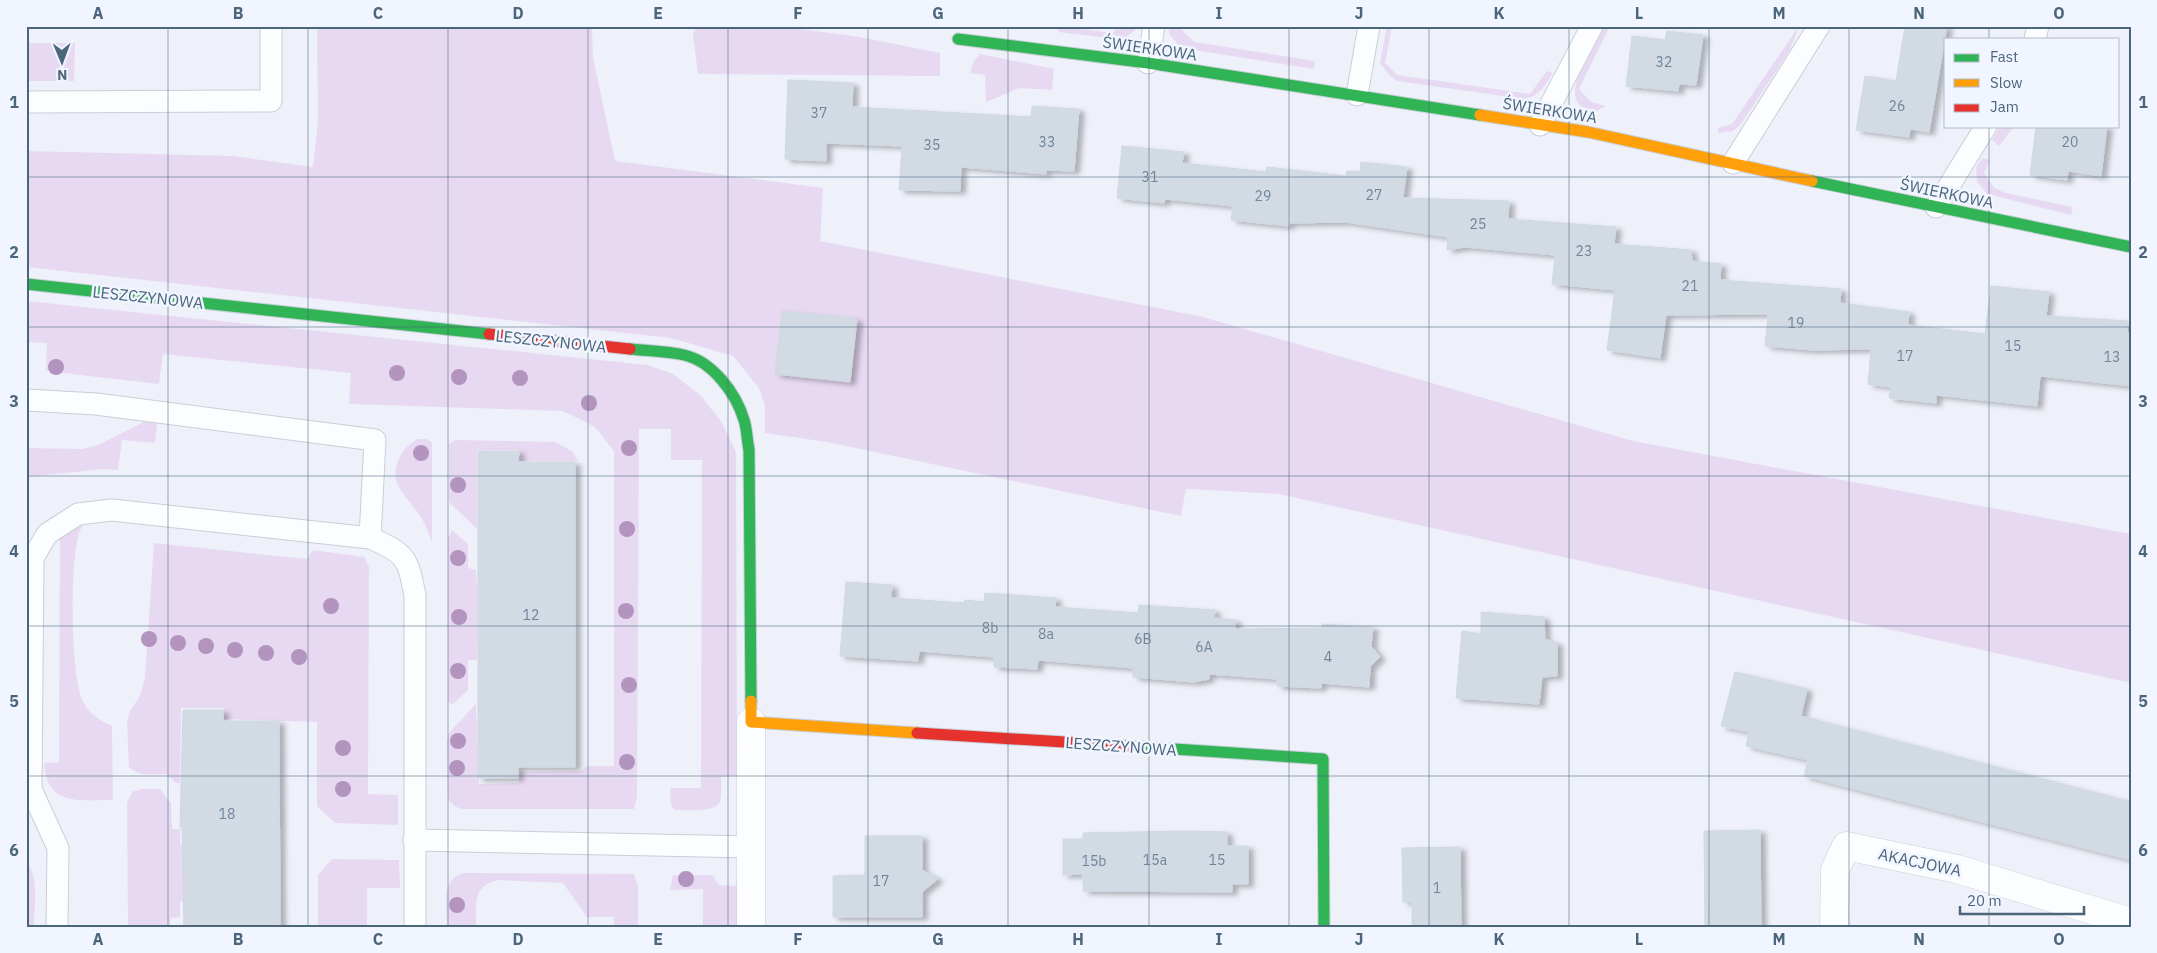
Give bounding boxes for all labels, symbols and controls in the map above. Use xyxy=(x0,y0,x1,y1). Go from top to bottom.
text: A xyxy=(93,3,104,23)
text: B xyxy=(233,3,244,23)
text: C xyxy=(373,3,383,23)
text: D xyxy=(512,3,524,23)
text: E xyxy=(653,3,663,23)
text: F xyxy=(793,3,803,23)
text: G xyxy=(932,3,944,23)
text: H xyxy=(1072,3,1084,23)
text: I xyxy=(1216,3,1223,23)
text: J xyxy=(1355,3,1363,23)
text: K xyxy=(1493,3,1505,23)
text: L xyxy=(1635,3,1643,23)
text: M xyxy=(1772,3,1786,23)
text: N xyxy=(1913,3,1925,23)
text: O xyxy=(2053,3,2065,23)
street label: ŚWIERKOWA xyxy=(1102,30,1199,65)
north arrow xyxy=(38,38,88,88)
legend xyxy=(1944,38,2120,128)
text: Fast xyxy=(1990,47,2018,66)
house number: 32 xyxy=(1656,53,1672,71)
text: N xyxy=(57,66,67,84)
text: Slow xyxy=(1990,73,2023,92)
text: 1 xyxy=(9,92,19,112)
street label: ŚWIERKOWA xyxy=(1501,92,1599,127)
text: 1 xyxy=(2138,92,2148,112)
house number: 26 xyxy=(1889,97,1905,115)
text: Jam xyxy=(1990,97,2019,116)
house number: 37 xyxy=(811,104,827,122)
house number: 33 xyxy=(1039,133,1055,151)
house number: 20 xyxy=(2062,133,2078,151)
house number: 35 xyxy=(924,136,940,154)
house number: 31 xyxy=(1142,168,1158,186)
street label: ŚWIERKOWA xyxy=(1898,172,1996,213)
house number: 27 xyxy=(1366,186,1382,204)
house number: 29 xyxy=(1255,187,1271,205)
house number: 25 xyxy=(1470,215,1486,233)
text: 2 xyxy=(9,242,19,262)
house number: 23 xyxy=(1576,242,1592,260)
text: 2 xyxy=(2138,242,2148,262)
house number: 21 xyxy=(1682,277,1698,295)
street label: LESZCZYNOWA xyxy=(92,281,204,313)
house number: 19 xyxy=(1788,314,1804,332)
street label: LESZCZYNOWA xyxy=(495,325,607,357)
house number: 15 xyxy=(2005,337,2021,355)
house number: 17 xyxy=(1897,347,1913,365)
house number: 13 xyxy=(2104,348,2120,366)
text: 3 xyxy=(9,391,19,411)
text: 3 xyxy=(2138,391,2148,411)
text: 4 xyxy=(9,541,19,561)
text: 4 xyxy=(2138,541,2148,561)
house number: 12 xyxy=(523,606,539,624)
house number: 8b xyxy=(982,619,998,637)
house number: 8a xyxy=(1038,625,1054,643)
house number: 6B xyxy=(1134,630,1152,648)
house number: 6A xyxy=(1195,638,1213,656)
house number: 4 xyxy=(1324,648,1332,666)
text: 5 xyxy=(9,691,19,711)
text: 5 xyxy=(2138,691,2148,711)
street label: LESZCZYNOWA xyxy=(1065,732,1177,760)
house number: 18 xyxy=(219,805,235,823)
text: 6 xyxy=(9,840,19,860)
text: 6 xyxy=(2138,840,2148,860)
street label: AKACJOWA xyxy=(1877,843,1963,881)
house number: 15a xyxy=(1143,851,1168,869)
house number: 15 xyxy=(1209,851,1225,869)
house number: 15b xyxy=(1082,852,1106,870)
house number: 17 xyxy=(873,872,889,890)
house number: 1 xyxy=(1433,879,1441,897)
scale bar xyxy=(1960,883,2083,915)
text: 20 m xyxy=(1967,891,2002,910)
text: A xyxy=(93,929,104,949)
text: B xyxy=(233,929,244,949)
text: C xyxy=(373,929,383,949)
text: D xyxy=(512,929,524,949)
text: E xyxy=(653,929,663,949)
text: F xyxy=(793,929,803,949)
text: G xyxy=(932,929,944,949)
text: H xyxy=(1072,929,1084,949)
text: I xyxy=(1216,929,1223,949)
text: J xyxy=(1355,929,1363,949)
text: K xyxy=(1493,929,1505,949)
text: L xyxy=(1635,929,1643,949)
text: M xyxy=(1772,929,1786,949)
text: N xyxy=(1913,929,1925,949)
text: O xyxy=(2053,929,2065,949)

